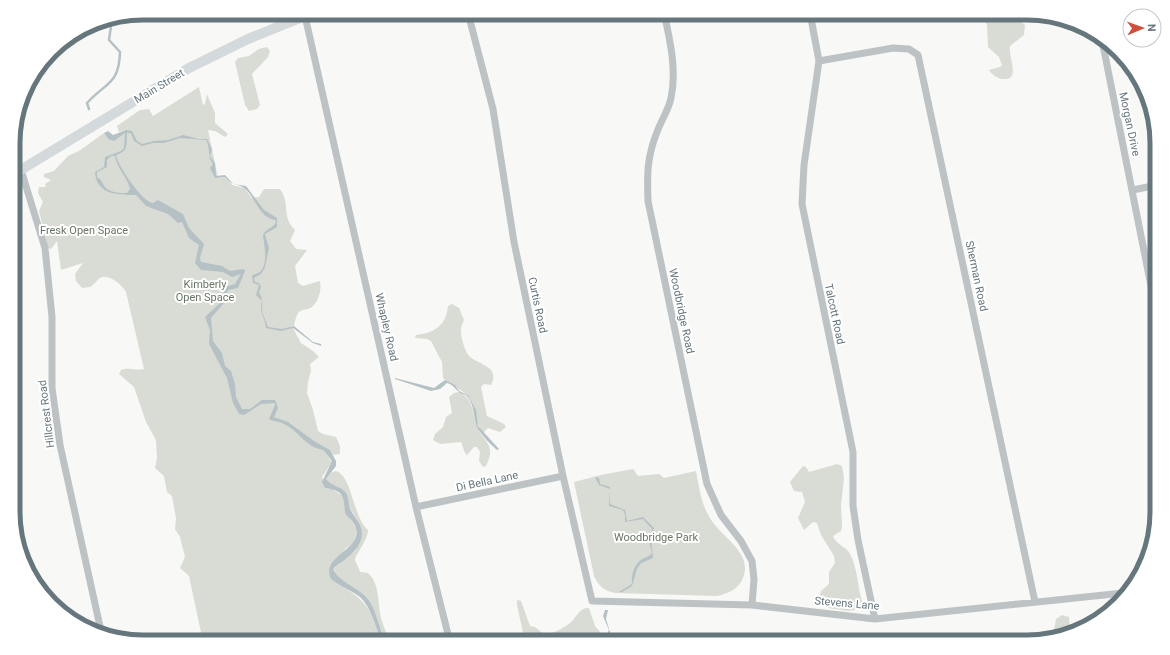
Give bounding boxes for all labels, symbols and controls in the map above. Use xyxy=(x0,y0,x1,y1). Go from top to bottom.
north arrow xyxy=(1122,8,1162,48)
text: N xyxy=(1145,24,1158,32)
street label: Main Street xyxy=(132,66,187,106)
street label: Morgan Drive xyxy=(1116,91,1143,157)
park label: Fresk Open Space xyxy=(40,224,128,237)
street label: Sherman Road xyxy=(963,240,990,313)
street label: Woodbridge Road xyxy=(666,267,697,355)
street label: Curtis Road xyxy=(525,276,550,334)
park label: Kimberly Open Space xyxy=(176,278,234,304)
street label: Talcott Road xyxy=(822,283,847,346)
street label: Whapley Road xyxy=(372,292,401,362)
street label: Hillcrest Road xyxy=(36,379,57,449)
street label: Di Bella Lane xyxy=(455,469,520,494)
park label: Woodbridge Park xyxy=(614,531,698,544)
street label: Stevens Lane xyxy=(814,594,880,613)

